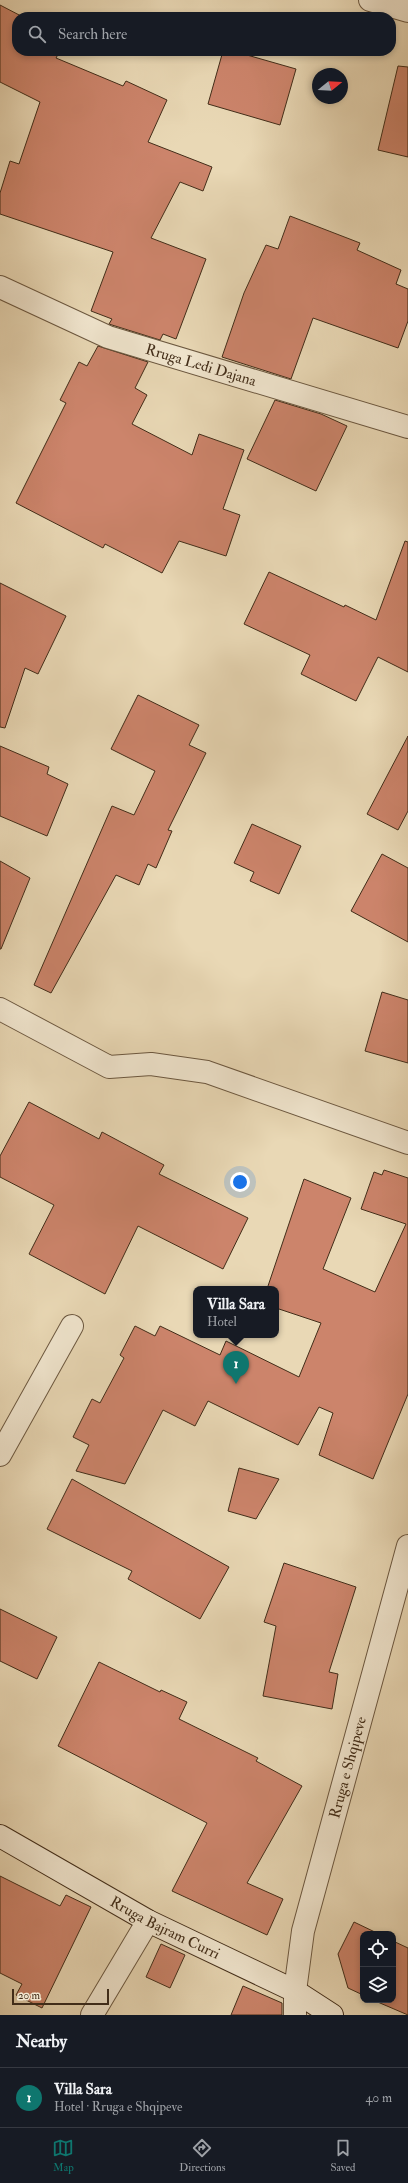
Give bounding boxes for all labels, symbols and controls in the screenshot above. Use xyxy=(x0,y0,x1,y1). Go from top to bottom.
search box xyxy=(12,12,396,56)
icon: search xyxy=(26,23,48,45)
text: Search here xyxy=(58,25,127,44)
north arrow xyxy=(312,68,348,104)
street label: Rruga Ledi Dajana xyxy=(143,340,259,391)
your location xyxy=(230,1172,250,1192)
popup xyxy=(193,1286,279,1338)
text: Villa Sara xyxy=(207,1295,265,1314)
text: Hotel xyxy=(207,1314,237,1330)
pin: 1 xyxy=(223,1351,249,1384)
street label: Rruga e Shqipeve xyxy=(325,1715,371,1821)
street label: Rruga Bajram Curri xyxy=(107,1892,223,1964)
map controls xyxy=(360,1931,396,2003)
button: locate xyxy=(360,1931,396,1967)
button: layers xyxy=(360,1967,396,2003)
scale bar xyxy=(12,1987,109,2006)
text: 20 m xyxy=(18,1989,40,2002)
text: Nearby xyxy=(16,2031,67,2052)
text: Villa Sara xyxy=(54,2080,112,2099)
text: 1 xyxy=(27,2090,31,2106)
text: 40 m xyxy=(366,2090,392,2106)
text: Hotel · Rruga e Shqipeve xyxy=(54,2099,182,2115)
tab: Map xyxy=(52,2137,74,2174)
tab: Directions xyxy=(179,2137,226,2174)
tab: Saved xyxy=(330,2137,356,2174)

